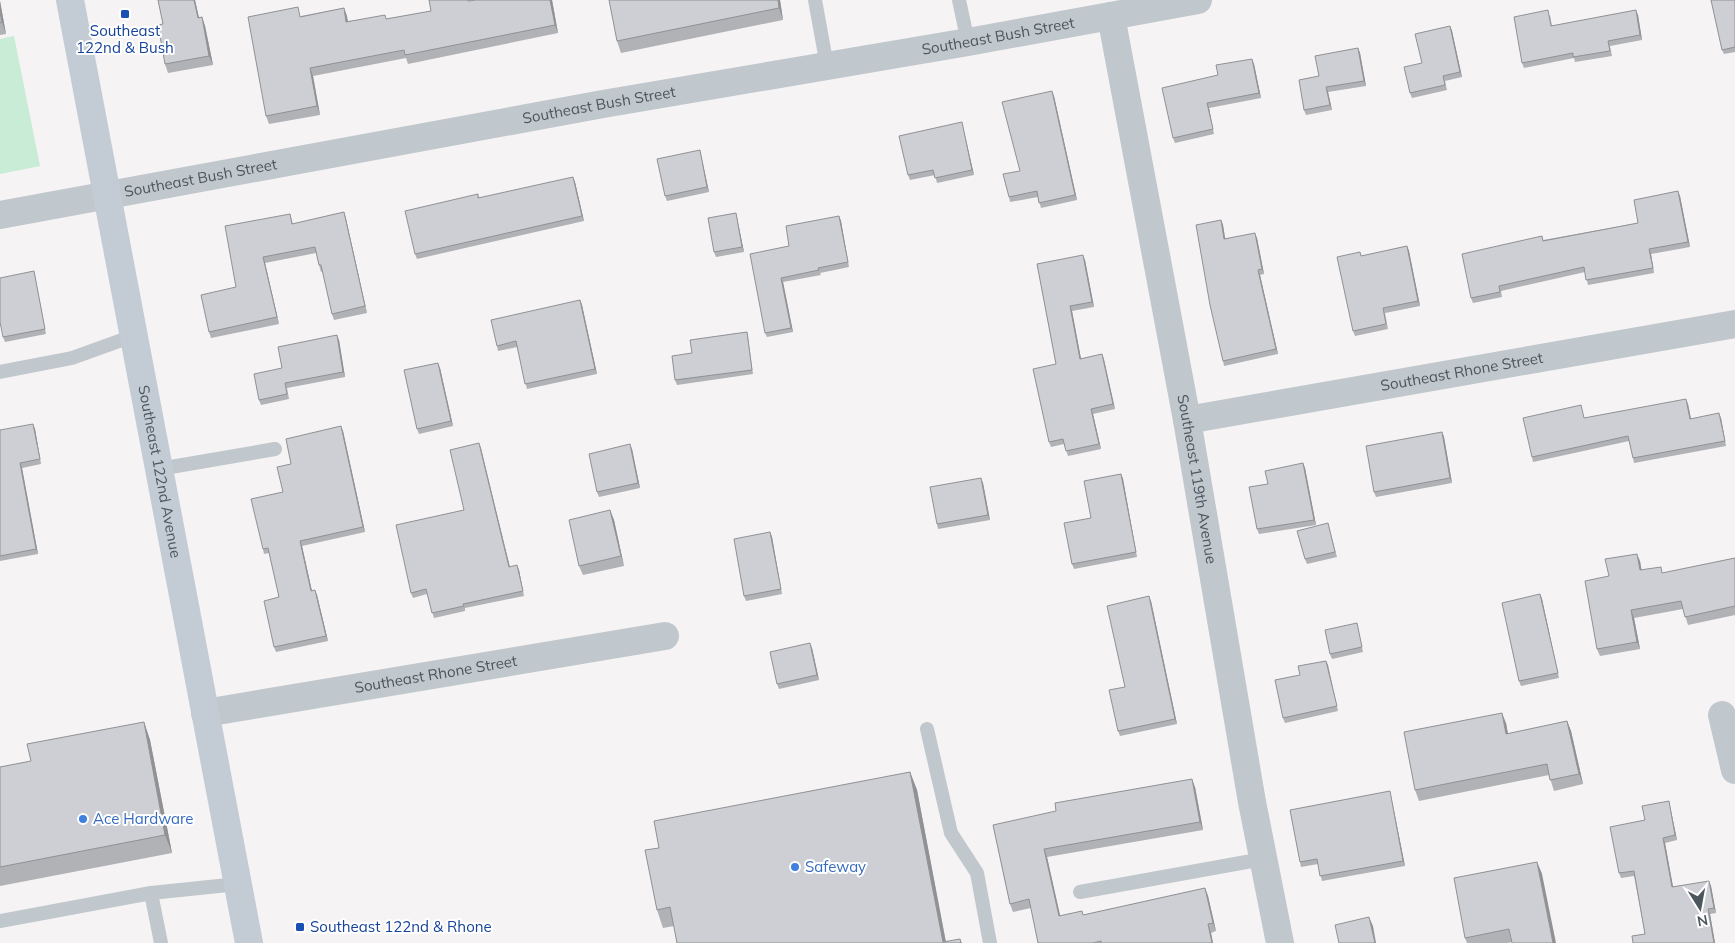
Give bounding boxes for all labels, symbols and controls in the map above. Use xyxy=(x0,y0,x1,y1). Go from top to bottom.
marker: Southeast 122nd & Bush xyxy=(119,8,131,20)
street label: Southeast Bush Street xyxy=(920,13,1076,59)
place label: Southeast 122nd & Bush xyxy=(76,21,174,57)
street label: Southeast Bush Street xyxy=(521,82,677,128)
street label: Southeast Bush Street xyxy=(123,154,278,201)
street label: Southeast Rhone Street xyxy=(1379,348,1544,395)
street label: Southeast 122nd Avenue xyxy=(134,384,186,559)
street label: Southeast 119th Avenue xyxy=(1173,393,1221,565)
street label: Southeast Rhone Street xyxy=(353,651,518,697)
place label: Ace Hardware xyxy=(93,809,194,828)
marker: Ace Hardware xyxy=(77,813,89,825)
place label: Safeway xyxy=(805,857,866,876)
marker: Safeway xyxy=(789,861,801,873)
north arrow xyxy=(1675,883,1725,933)
text: N xyxy=(1696,911,1709,931)
place label: Southeast 122nd & Rhone xyxy=(310,917,492,936)
marker: Southeast 122nd & Rhone xyxy=(294,921,306,933)

